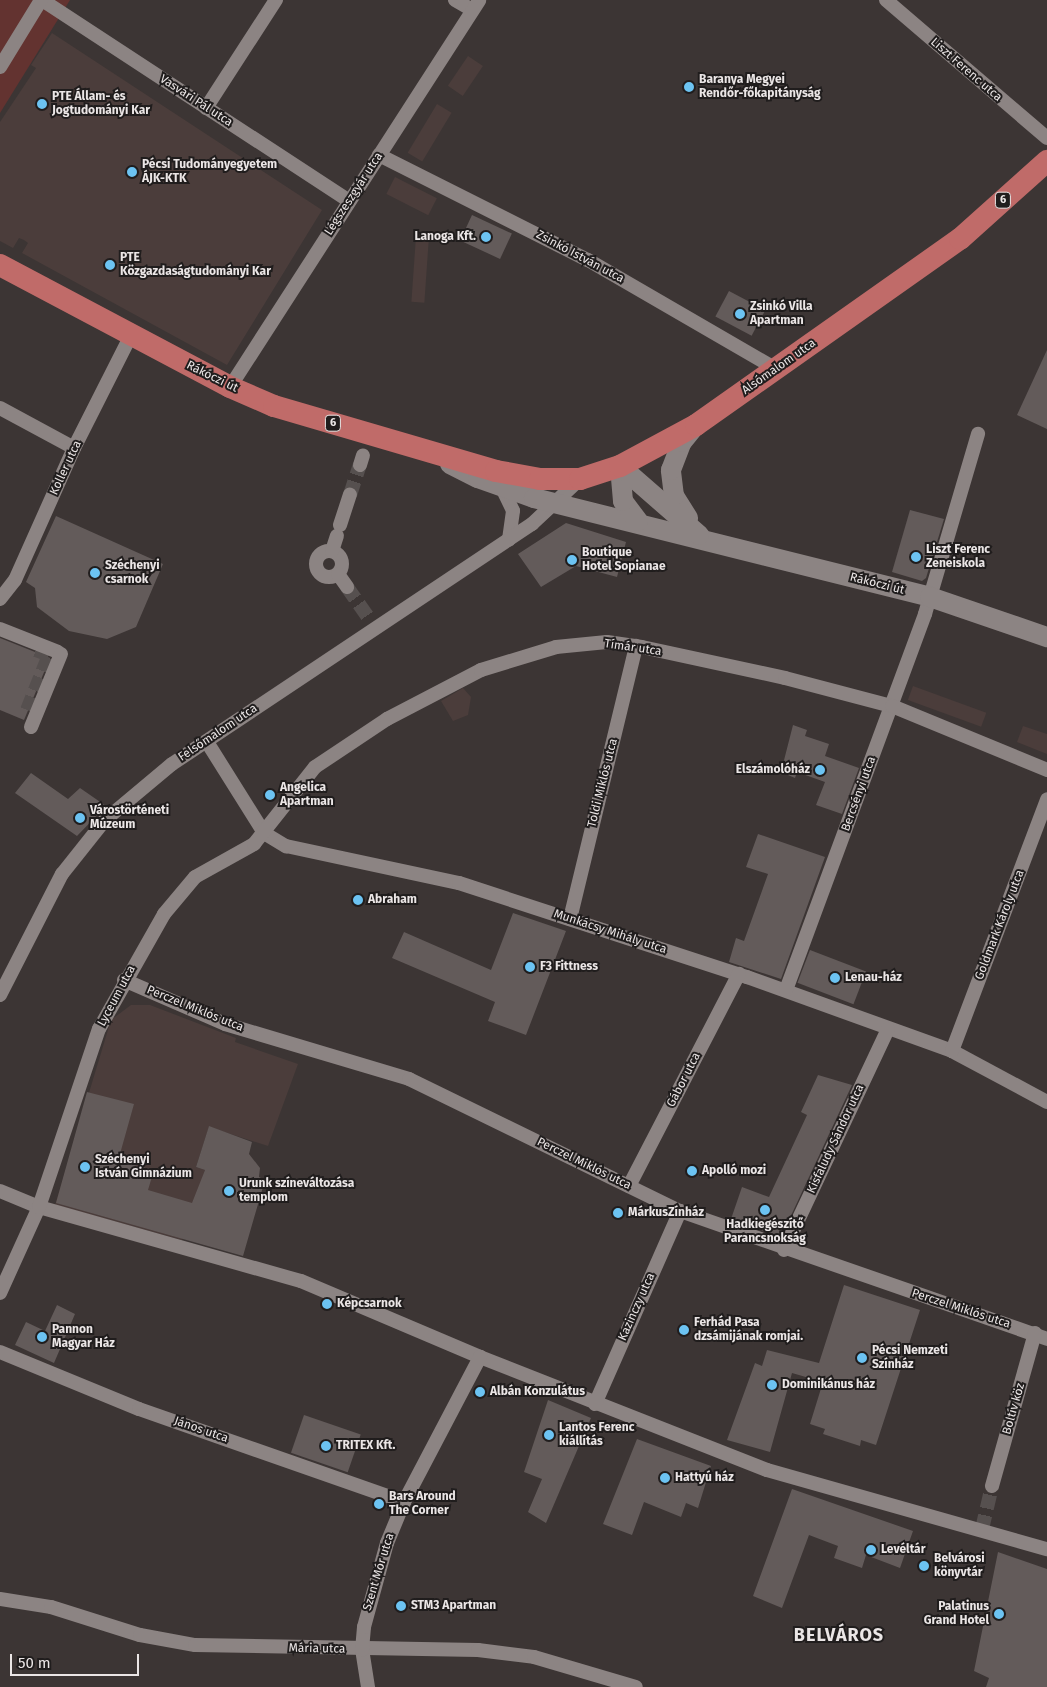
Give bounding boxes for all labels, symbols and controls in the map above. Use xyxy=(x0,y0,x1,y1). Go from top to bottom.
street label: Liszt Ferenc utca xyxy=(927,35,1005,105)
street label: Vasvári Pál utca xyxy=(157,72,235,130)
place label: Baranya Megyei Rendőr-főkapitányság xyxy=(699,73,821,101)
marker: Baranya Megyei Rendőr-főkapitányság xyxy=(683,81,695,93)
place label: PTE Állam- és Jogtudományi Kar xyxy=(52,90,150,118)
marker: PTE Állam- és Jogtudományi Kar xyxy=(36,98,48,110)
street label: Légszeszgyár utca xyxy=(322,150,386,238)
place label: Pécsi Tudományegyetem ÁJK-KTK xyxy=(142,158,277,186)
marker: Pécsi Tudományegyetem ÁJK-KTK xyxy=(126,166,138,178)
road number: 6 xyxy=(994,192,1012,208)
street label: Zsinkó István utca xyxy=(534,228,626,286)
place label: Lanoga Kft. xyxy=(414,230,476,244)
marker: Lanoga Kft. xyxy=(480,231,492,243)
place label: PTE Közgazdaságtudományi Kar xyxy=(120,251,271,279)
marker: PTE Közgazdaságtudományi Kar xyxy=(104,259,116,271)
place label: Zsinkó Villa Apartman xyxy=(750,300,813,328)
marker: Zsinkó Villa Apartman xyxy=(734,308,746,320)
street label: Alsómalom utca xyxy=(739,336,819,398)
street label: Rákóczi út xyxy=(184,358,240,396)
road number: 6 xyxy=(324,414,342,432)
street label: Koller utca xyxy=(47,438,85,498)
place label: Liszt Ferenc Zeneiskola xyxy=(926,543,990,571)
place label: Boutique Hotel Sopianae xyxy=(582,546,666,574)
marker: Liszt Ferenc Zeneiskola xyxy=(910,551,922,563)
marker: Boutique Hotel Sopianae xyxy=(566,554,578,566)
place label: Széchenyi csarnok xyxy=(105,559,160,587)
marker: Széchenyi csarnok xyxy=(89,567,101,579)
street label: Rákóczi út xyxy=(848,570,906,598)
street label: Tímár utca xyxy=(604,637,662,659)
street label: Felsőmalom utca xyxy=(176,701,260,765)
street label: Toldi Miklós utca xyxy=(585,737,621,829)
street label: Bercsényi utca xyxy=(839,755,879,833)
place label: Elszámolóház xyxy=(736,763,810,777)
marker: Elszámolóház xyxy=(814,764,826,776)
place label: Angelica Apartman xyxy=(280,781,334,809)
marker: Angelica Apartman xyxy=(264,789,276,801)
place label: Várostörténeti Múzeum xyxy=(90,804,169,832)
marker: Várostörténeti Múzeum xyxy=(74,812,86,824)
street label: Goldmark Károly utca xyxy=(972,868,1028,982)
place label: Abraham xyxy=(368,893,417,907)
marker: Abraham xyxy=(352,894,364,906)
street label: Munkácsy Mihály utca xyxy=(552,907,668,957)
place label: F3 Fittness xyxy=(540,960,598,974)
marker: F3 Fittness xyxy=(524,961,536,973)
street label: Lyceum utca xyxy=(95,963,139,1029)
place label: Lenau-ház xyxy=(845,971,902,985)
marker: Lenau-ház xyxy=(829,972,841,984)
street label: Perczel Miklós utca xyxy=(145,983,245,1035)
street label: Gábor utca xyxy=(664,1050,704,1110)
street label: Kisfaludy Sándor utca xyxy=(804,1082,868,1196)
street label: Perczel Miklós utca xyxy=(535,1135,633,1193)
place label: Széchenyi István Gimnázium xyxy=(95,1153,192,1181)
marker: Széchenyi István Gimnázium xyxy=(79,1161,91,1173)
place label: Apolló mozi xyxy=(702,1164,766,1178)
marker: Apolló mozi xyxy=(686,1165,698,1177)
place label: Urunk színeváltozása templom xyxy=(239,1177,354,1205)
marker: Urunk színeváltozása templom xyxy=(223,1185,235,1197)
marker: Hadkiegészítő Parancsnokság xyxy=(759,1204,771,1216)
place label: MárkusZínház xyxy=(628,1206,704,1220)
marker: MárkusZínház xyxy=(612,1207,624,1219)
place label: Hadkiegészítő Parancsnokság xyxy=(724,1218,806,1246)
street label: Kazinczy utca xyxy=(616,1271,658,1343)
street label: Perczel Miklós utca xyxy=(910,1286,1012,1332)
place label: Képcsarnok xyxy=(337,1297,402,1311)
marker: Képcsarnok xyxy=(321,1298,333,1310)
place label: Ferhád Pasa dzsámijának romjai. xyxy=(694,1316,803,1344)
place label: Pannon Magyar Ház xyxy=(52,1323,115,1351)
marker: Ferhád Pasa dzsámijának romjai. xyxy=(678,1324,690,1336)
marker: Pannon Magyar Ház xyxy=(36,1331,48,1343)
place label: Pécsi Nemzeti Színház xyxy=(872,1344,948,1372)
marker: Pécsi Nemzeti Színház xyxy=(856,1352,868,1364)
place label: Dominikánus ház xyxy=(782,1378,875,1392)
marker: Dominikánus ház xyxy=(766,1379,778,1391)
street label: Boltív köz xyxy=(1000,1382,1028,1436)
place label: Albán Konzulátus xyxy=(490,1385,585,1399)
marker: Albán Konzulátus xyxy=(474,1386,486,1398)
street label: János utca xyxy=(172,1414,230,1446)
place label: Lantos Ferenc kiállítás xyxy=(559,1421,634,1449)
marker: Lantos Ferenc kiállítás xyxy=(543,1429,555,1441)
place label: TRITEX Kft. xyxy=(336,1439,395,1453)
marker: TRITEX Kft. xyxy=(320,1440,332,1452)
place label: Hattyú ház xyxy=(675,1471,734,1485)
marker: Hattyú ház xyxy=(659,1472,671,1484)
place label: Bars Around The Corner xyxy=(389,1490,456,1518)
marker: Bars Around The Corner xyxy=(373,1498,385,1510)
street label: Szent Mór utca xyxy=(360,1532,398,1612)
place label: Levéltár xyxy=(881,1543,926,1557)
marker: Levéltár xyxy=(865,1544,877,1556)
place label: Belvárosi könyvtár xyxy=(934,1552,985,1580)
marker: Belvárosi könyvtár xyxy=(918,1560,930,1572)
place label: STM3 Apartman xyxy=(411,1599,496,1613)
marker: STM3 Apartman xyxy=(395,1600,407,1612)
place label: Palatinus Grand Hotel xyxy=(924,1600,989,1628)
marker: Palatinus Grand Hotel xyxy=(993,1608,1005,1620)
district label: BELVÁROS xyxy=(793,1624,885,1646)
street label: Mária utca xyxy=(288,1641,346,1657)
scale bar xyxy=(12,1644,141,1676)
text: 50 m xyxy=(18,1654,51,1672)

